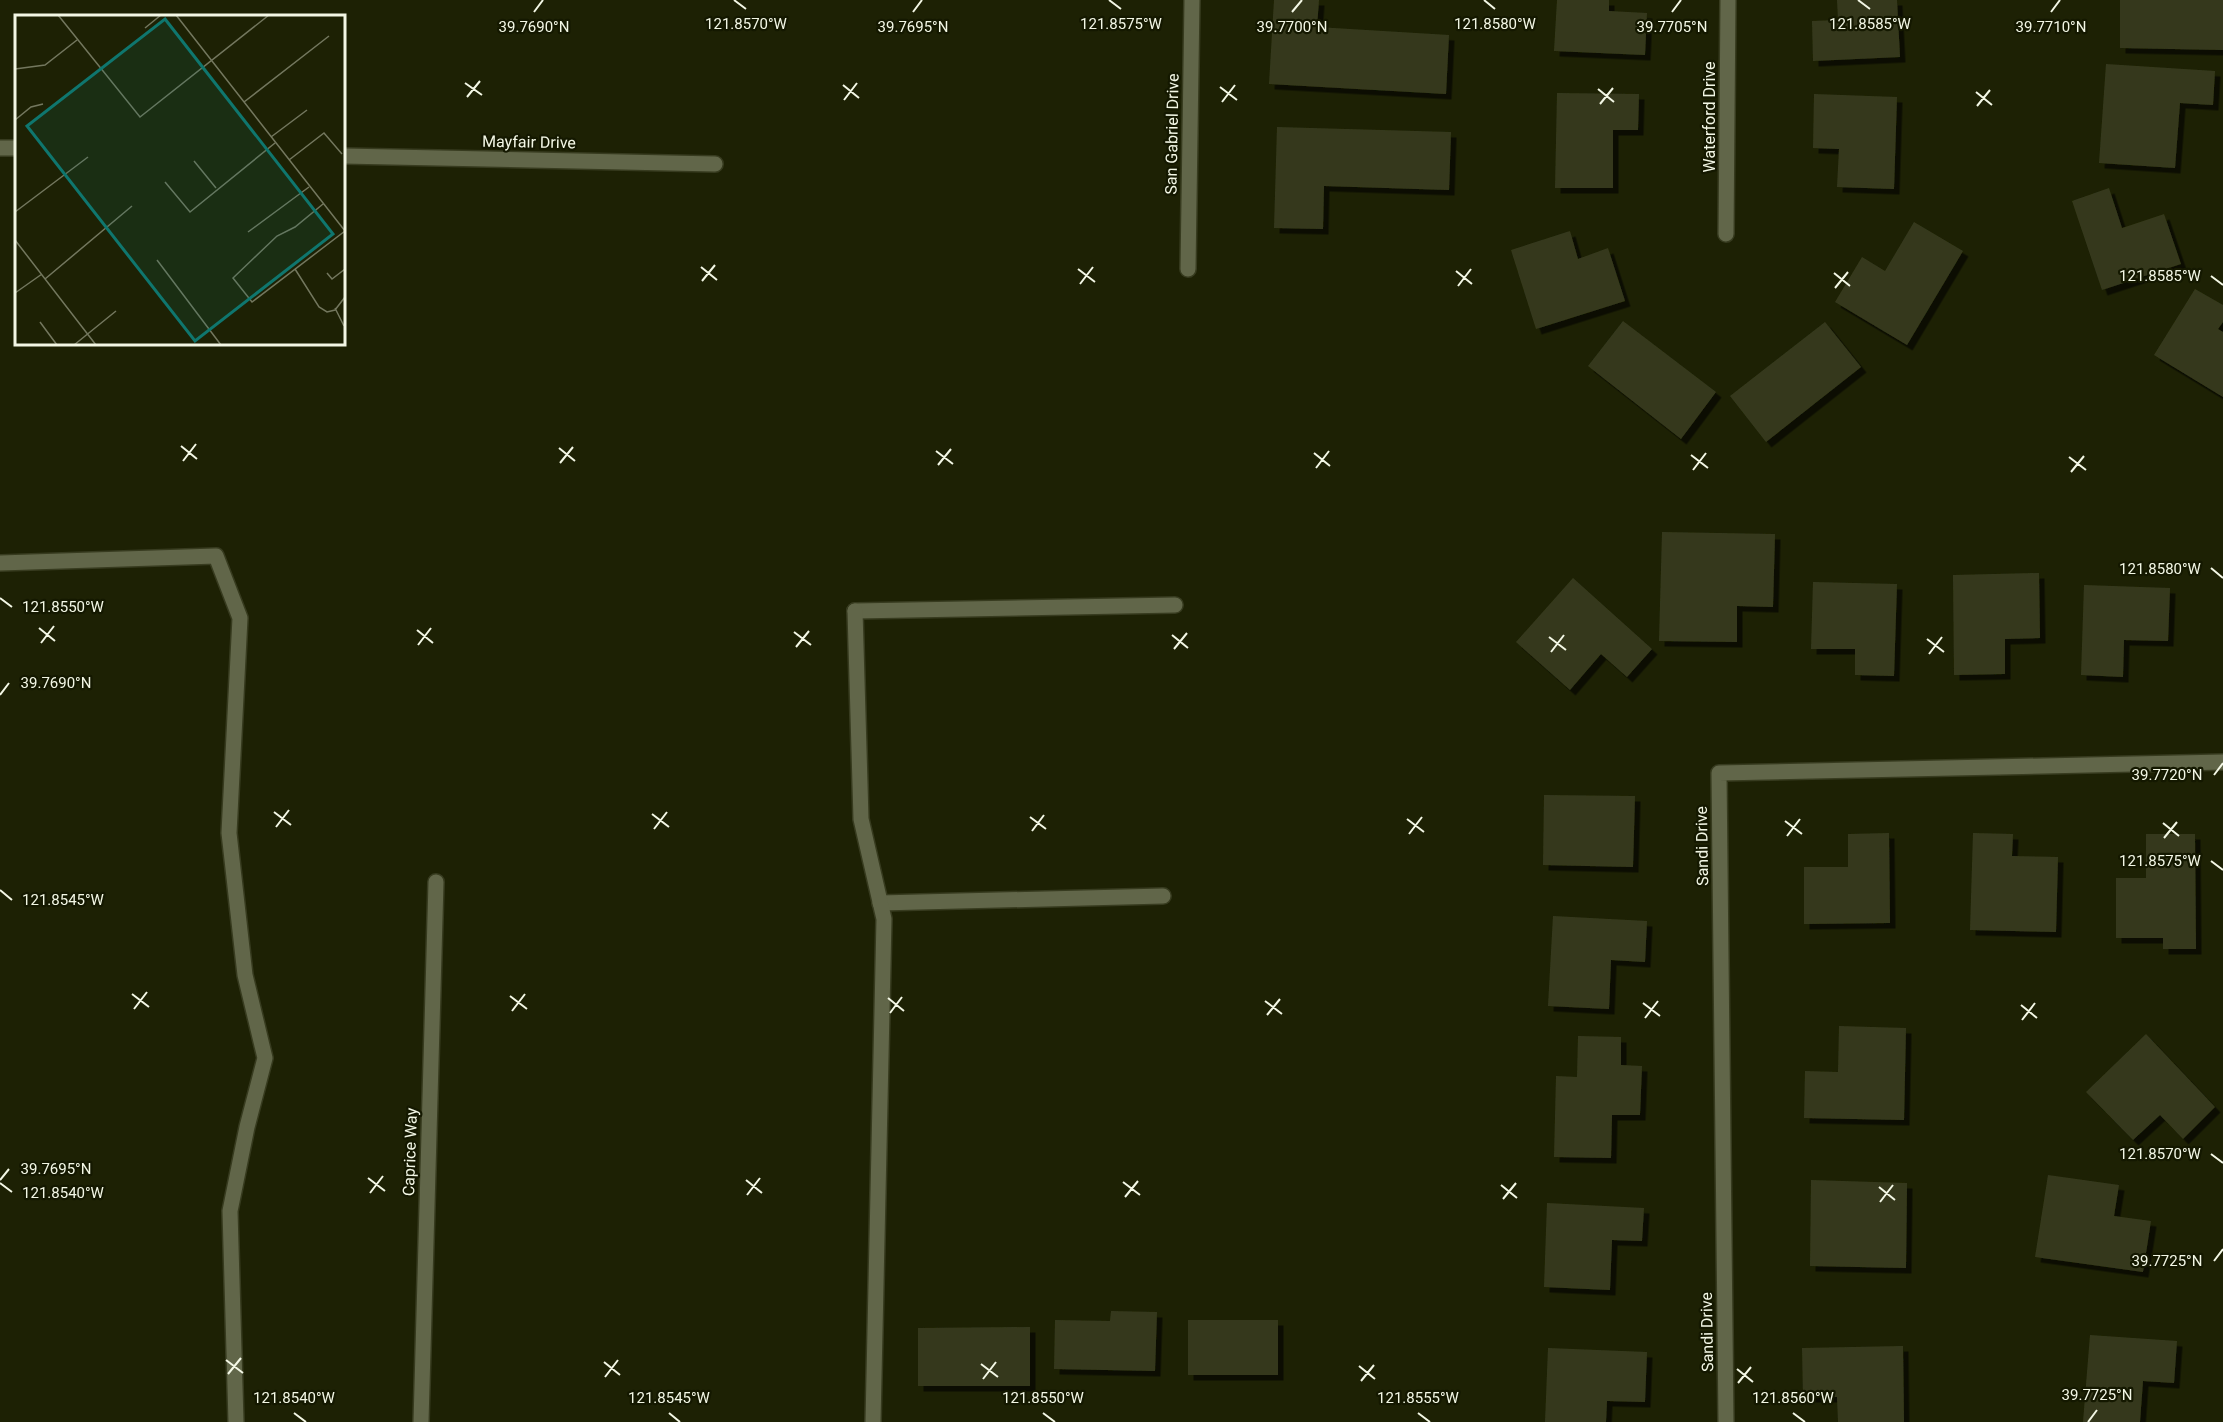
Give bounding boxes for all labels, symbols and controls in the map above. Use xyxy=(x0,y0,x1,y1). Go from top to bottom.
inset map xyxy=(15,15,345,345)
text: 121.8570°W xyxy=(705,15,787,33)
text: 121.8575°W xyxy=(1080,15,1162,33)
text: 121.8580°W xyxy=(1454,15,1536,33)
text: 121.8585°W xyxy=(1829,15,1911,33)
text: 39.7690°N xyxy=(499,18,569,36)
text: 39.7695°N xyxy=(878,18,948,36)
text: 39.7700°N xyxy=(1257,18,1327,36)
text: 39.7705°N xyxy=(1637,18,1707,36)
text: 39.7710°N xyxy=(2016,18,2086,36)
street label: Waterford Drive xyxy=(1700,62,1719,172)
street label: San Gabriel Drive xyxy=(1161,73,1183,195)
street label: Mayfair Drive xyxy=(482,132,576,152)
text: 121.8585°W xyxy=(2119,267,2201,285)
text: 121.8580°W xyxy=(2119,560,2201,578)
text: 121.8550°W xyxy=(22,598,104,616)
text: 39.7690°N xyxy=(21,674,91,692)
text: 39.7720°N xyxy=(2132,766,2202,784)
street label: Sandi Drive xyxy=(1692,806,1712,886)
text: 121.8575°W xyxy=(2119,852,2201,870)
text: 121.8545°W xyxy=(22,891,104,909)
street label: Caprice Way xyxy=(399,1107,421,1196)
text: 121.8570°W xyxy=(2119,1145,2201,1163)
text: 39.7695°N xyxy=(21,1160,91,1178)
text: 121.8540°W xyxy=(22,1184,104,1202)
text: 39.7725°N xyxy=(2132,1252,2202,1270)
street label: Sandi Drive xyxy=(1697,1292,1717,1372)
text: 39.7725°N xyxy=(2062,1386,2132,1404)
text: 121.8540°W xyxy=(253,1389,335,1407)
text: 121.8545°W xyxy=(628,1389,710,1407)
text: 121.8550°W xyxy=(1002,1389,1084,1407)
text: 121.8555°W xyxy=(1377,1389,1459,1407)
text: 121.8560°W xyxy=(1752,1389,1834,1407)

